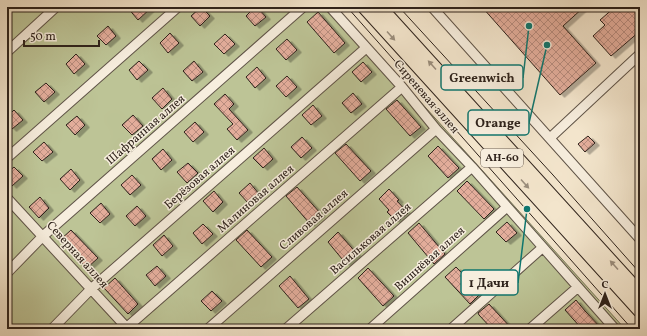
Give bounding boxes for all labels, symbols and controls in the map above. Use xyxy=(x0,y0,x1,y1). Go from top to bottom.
scale bar xyxy=(24,22,99,48)
text: 50 m xyxy=(30,29,56,45)
one-way arrow xyxy=(386,31,396,41)
street label: Сиреневая аллея xyxy=(390,57,462,137)
one-way arrow xyxy=(427,60,437,70)
callout: Greenwich xyxy=(441,65,523,90)
text: Greenwich xyxy=(449,70,515,88)
street label: Шафранная аллея xyxy=(103,91,189,169)
callout: Orange xyxy=(468,110,529,135)
text: Orange xyxy=(475,115,521,133)
street label: Берёзовая аллея xyxy=(161,143,239,213)
road number: АН-60 xyxy=(481,149,523,167)
street label: Малиновая аллея xyxy=(214,161,298,237)
one-way arrow xyxy=(521,179,530,189)
street label: Сливовая аллея xyxy=(276,186,352,254)
street label: Васильковая аллея xyxy=(327,199,415,279)
street label: Северная аллея xyxy=(43,218,111,292)
street label: Вишнёвая аллея xyxy=(391,223,469,295)
one-way arrow xyxy=(609,260,618,270)
callout: 1 Дачи xyxy=(461,270,518,295)
north arrow xyxy=(585,274,625,314)
text: 1 Дачи xyxy=(469,275,509,293)
text: С xyxy=(601,278,609,293)

